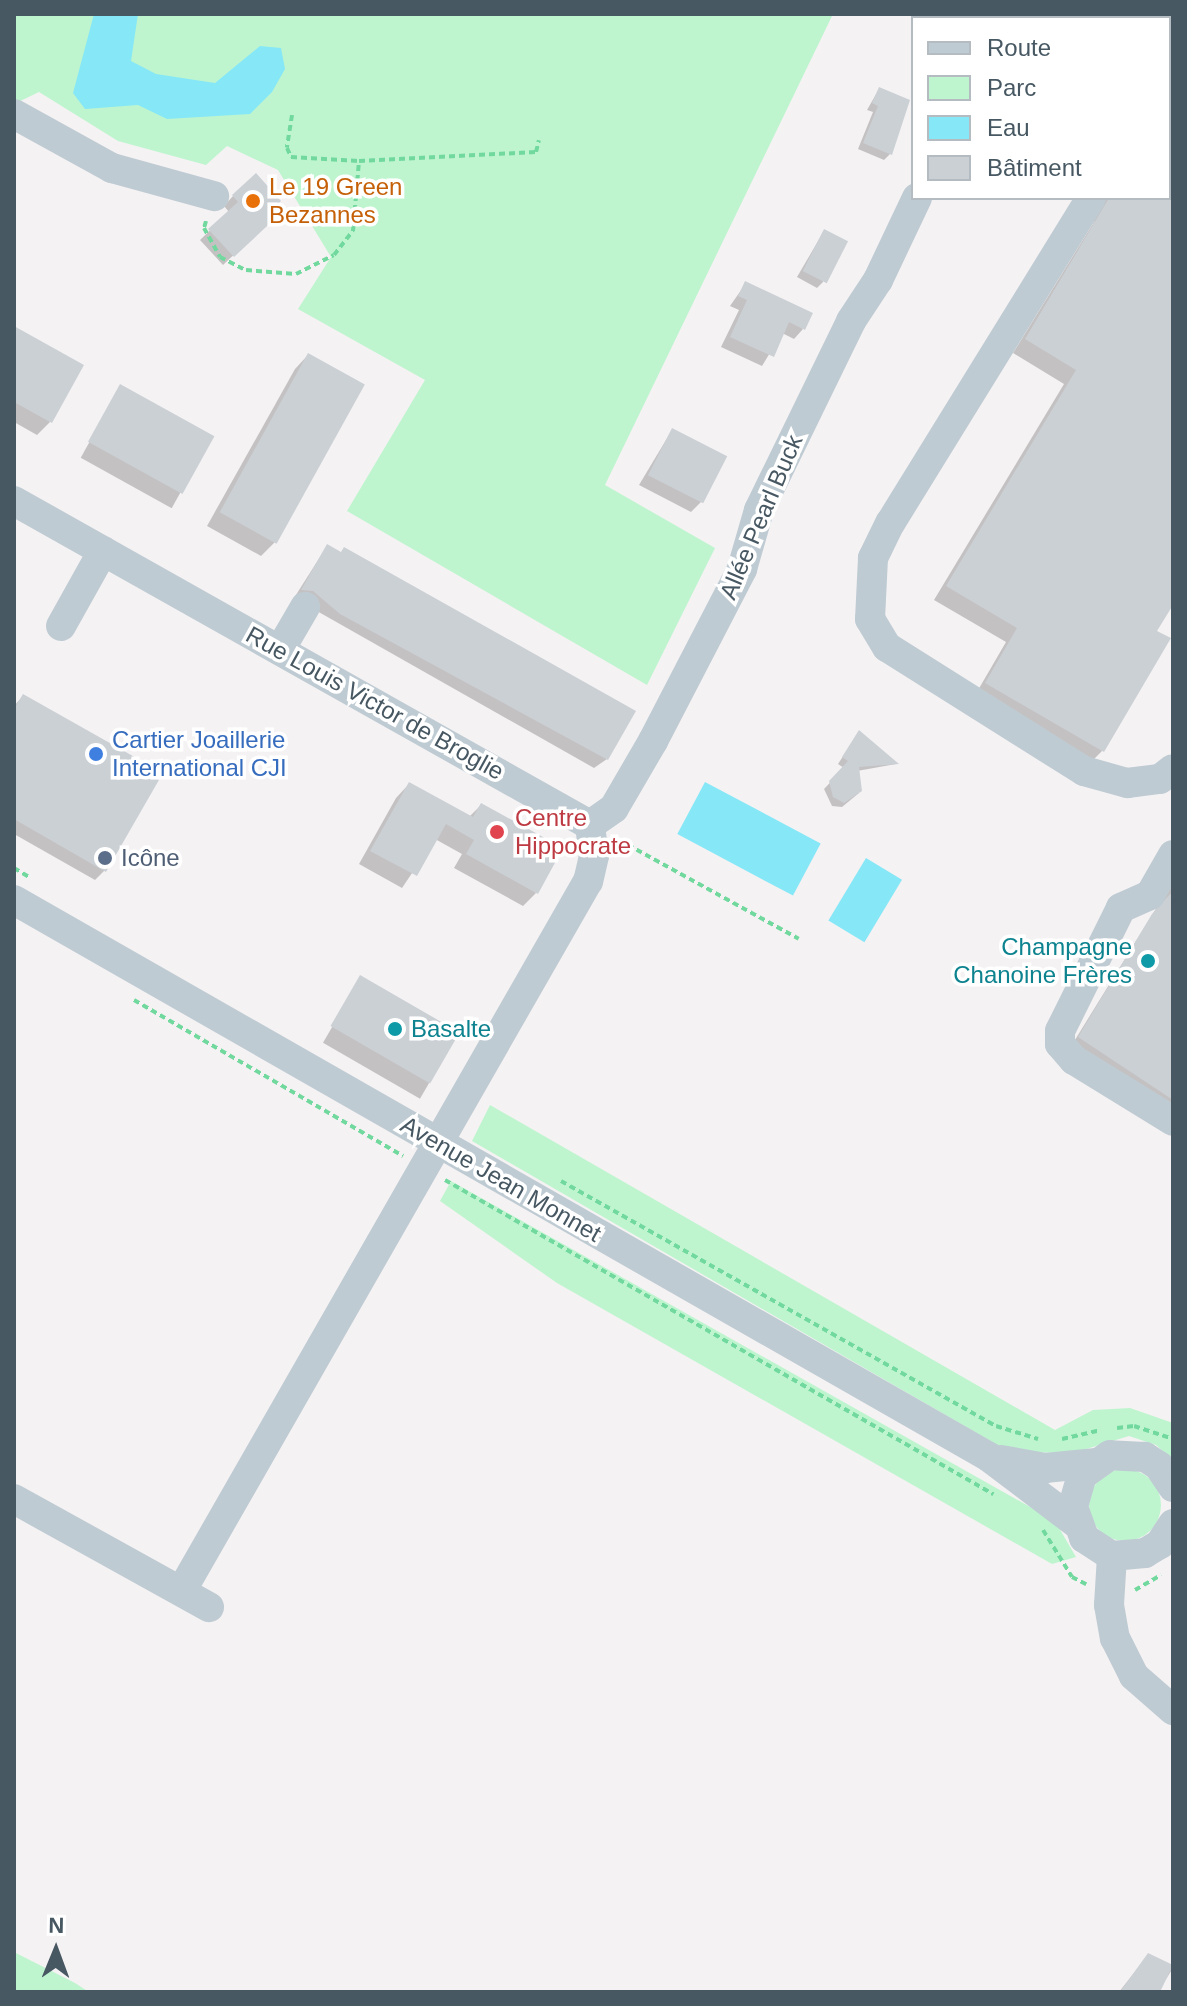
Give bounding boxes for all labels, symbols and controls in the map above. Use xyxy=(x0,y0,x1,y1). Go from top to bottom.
legend xyxy=(911,16,1171,200)
text: Route xyxy=(987,34,1051,61)
text: Parc xyxy=(987,74,1036,101)
text: Eau xyxy=(987,114,1030,141)
text: Bâtiment xyxy=(987,154,1082,181)
place label: Le 19 Green Bezannes xyxy=(269,173,402,229)
marker: Le 19 Green Bezannes xyxy=(244,192,262,210)
street label: Allée Pearl Buck xyxy=(713,430,809,604)
street label: Rue Louis Victor de Broglie xyxy=(241,620,509,786)
place label: Cartier Joaillerie International CJI xyxy=(112,726,287,782)
marker: Cartier Joaillerie International CJI xyxy=(87,745,105,763)
place label: Centre Hippocrate xyxy=(515,804,631,860)
marker: Centre Hippocrate xyxy=(486,821,508,843)
place label: Icône xyxy=(121,844,180,872)
marker: Icône xyxy=(96,849,114,867)
place label: Champagne Chanoine Frères xyxy=(953,933,1132,989)
marker: Champagne Chanoine Frères xyxy=(1139,952,1157,970)
place label: Basalte xyxy=(411,1015,491,1043)
marker: Basalte xyxy=(386,1020,404,1038)
street label: Avenue Jean Monnet xyxy=(396,1110,606,1248)
north arrow xyxy=(16,1910,96,1990)
text: N xyxy=(48,1913,65,1938)

